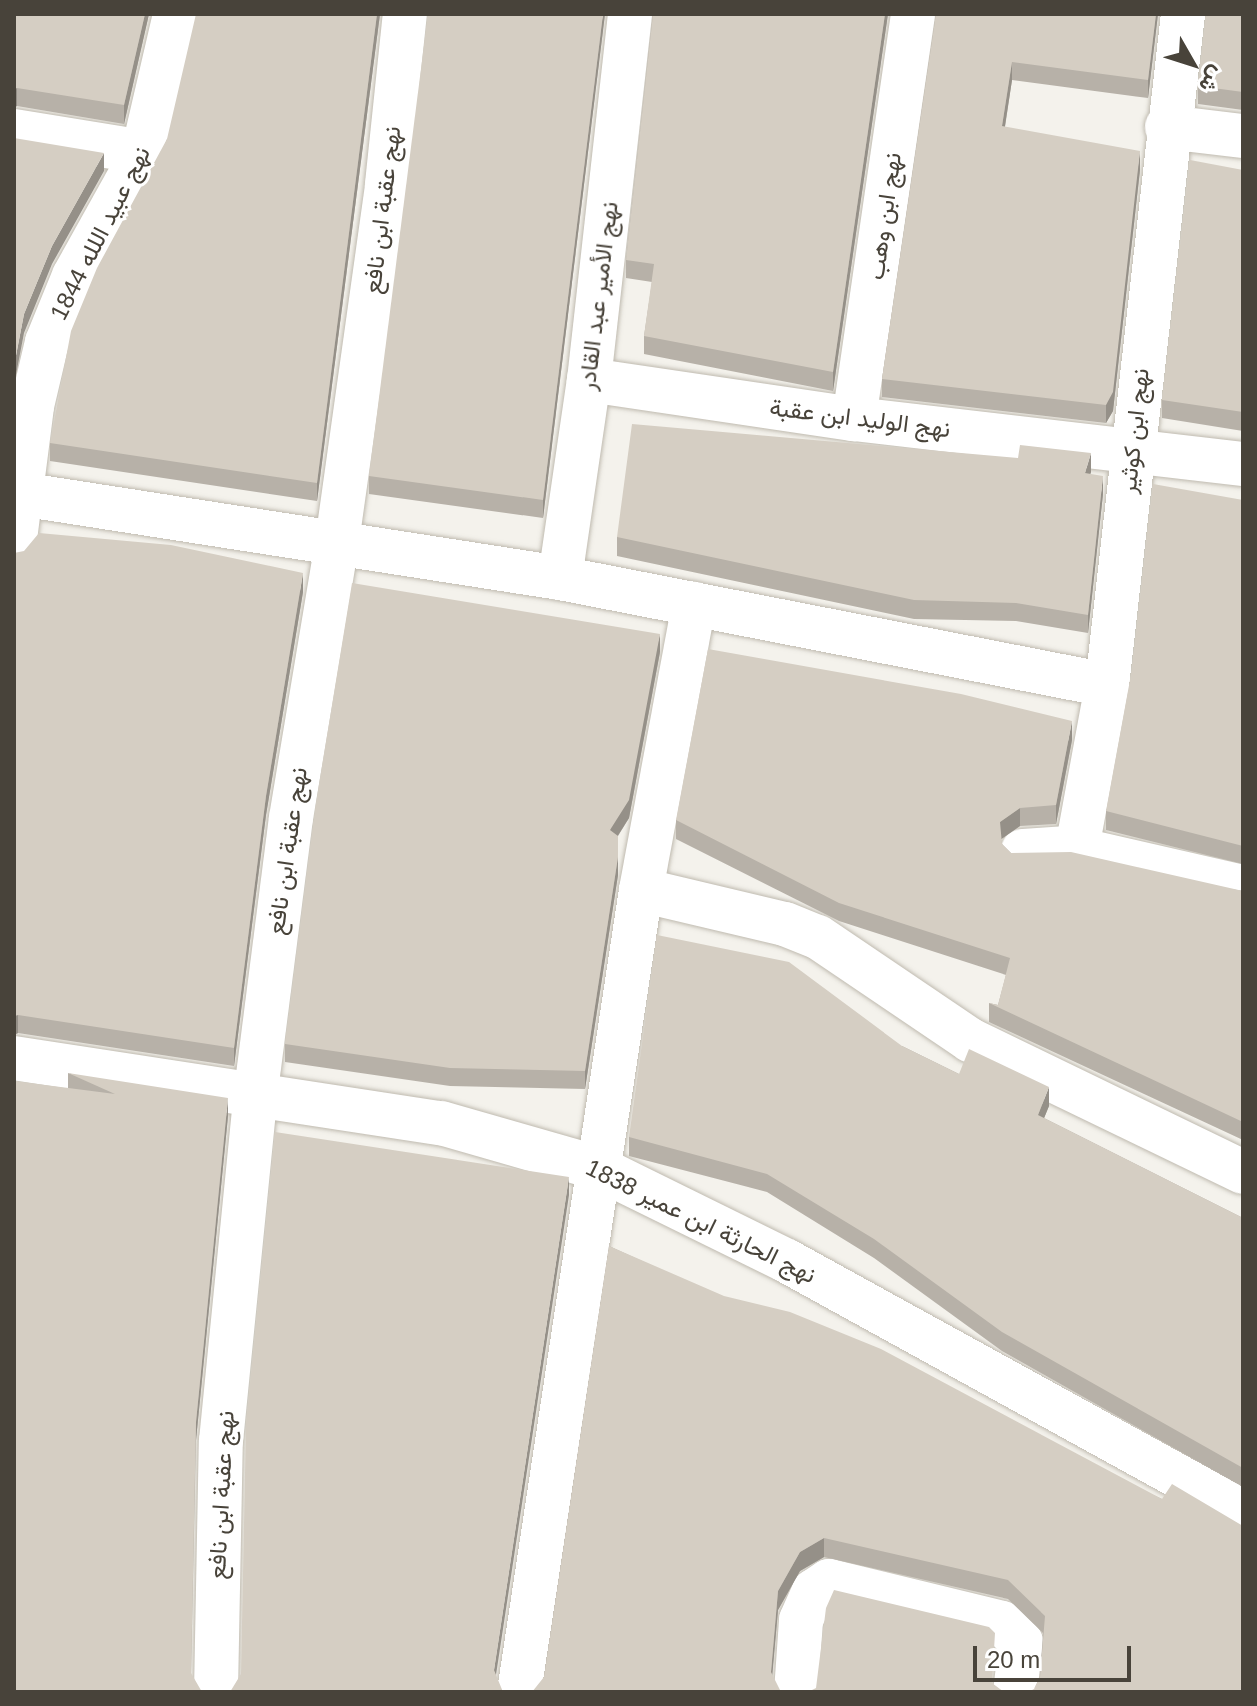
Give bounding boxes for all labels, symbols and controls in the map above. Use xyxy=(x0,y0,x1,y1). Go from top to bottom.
north arrow xyxy=(1153,24,1233,104)
text: ش xyxy=(1194,61,1230,98)
street label: نهج عقبة ابن نافع xyxy=(357,124,407,296)
street label: نهج عبيد اللله 1844 xyxy=(44,141,156,325)
street label: نهج ابن وهب xyxy=(861,151,907,281)
street label: نهج الأمير عبد القادر xyxy=(572,200,624,392)
street label: نهج ابن كوثير xyxy=(1113,367,1155,495)
street label: نهج الوليد ابن عقبة xyxy=(768,393,952,443)
street label: نهج عقبة ابن نافع xyxy=(261,765,313,937)
street label: نهج الحارثة ابن عمير 1838 xyxy=(581,1153,821,1289)
street label: نهج عقبة ابن نافع xyxy=(202,1410,240,1580)
scale bar xyxy=(977,1630,1135,1680)
text: 20 m xyxy=(987,1646,1040,1673)

